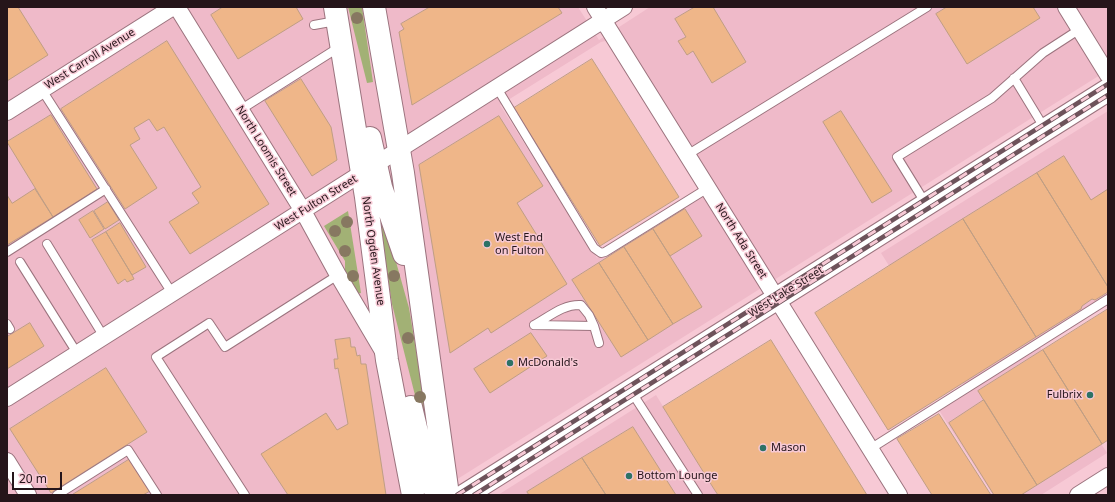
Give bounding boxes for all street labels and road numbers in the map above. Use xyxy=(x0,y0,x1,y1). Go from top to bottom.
street label: West Carroll Avenue xyxy=(42,26,138,92)
street label: North Loomis Street xyxy=(233,103,299,199)
street label: West Fulton Street xyxy=(272,172,360,234)
street label: North Ogden Avenue xyxy=(359,196,387,306)
street label: North Ada Street xyxy=(712,201,770,281)
street label: West Lake Street xyxy=(746,264,826,320)

